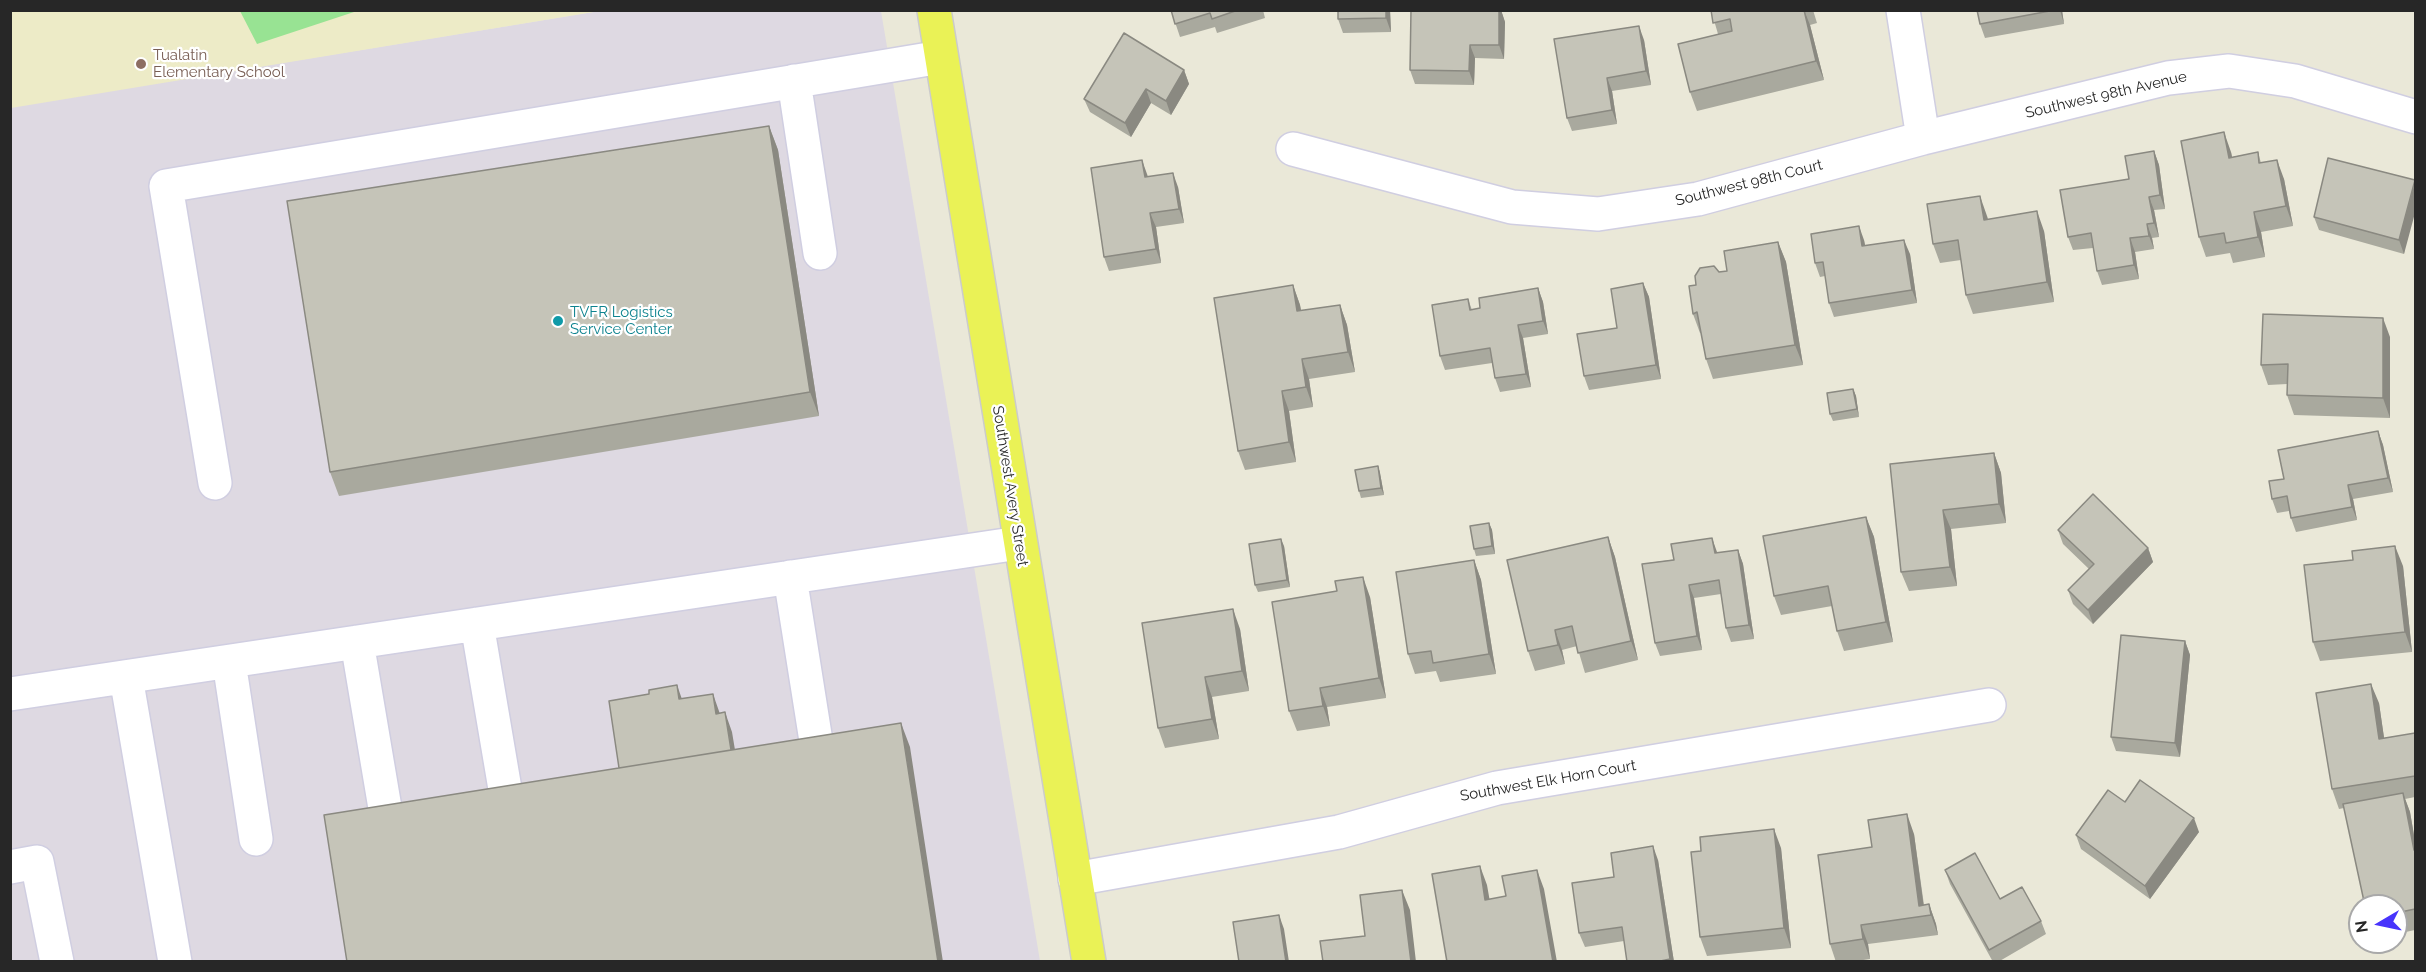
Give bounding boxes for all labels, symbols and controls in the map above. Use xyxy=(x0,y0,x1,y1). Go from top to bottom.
place label: Tualatin Elementary School xyxy=(153,46,285,81)
marker: Tualatin Elementary School xyxy=(134,57,148,71)
street label: Southwest 98th Avenue xyxy=(2023,68,2189,122)
street label: Southwest 98th Court xyxy=(1674,156,1824,210)
place label: TVFR Logistics Service Center xyxy=(570,303,673,338)
marker: TVFR Logistics Service Center xyxy=(551,314,565,328)
street label: Southwest Avery Street xyxy=(988,404,1032,568)
street label: Southwest Elk Horn Court xyxy=(1459,757,1637,805)
north arrow xyxy=(2348,894,2408,954)
text: N xyxy=(2351,919,2372,934)

